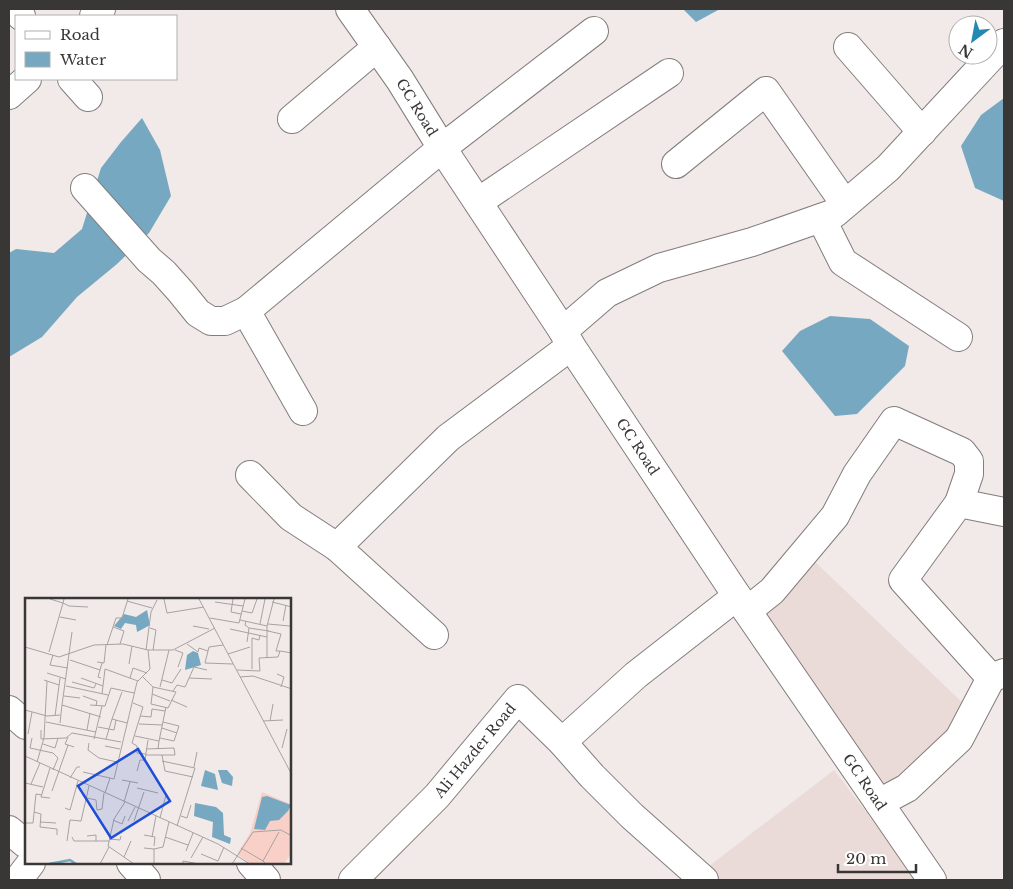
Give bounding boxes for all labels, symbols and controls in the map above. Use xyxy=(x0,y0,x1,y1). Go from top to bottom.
legend xyxy=(15,15,178,80)
north arrow xyxy=(948,15,998,65)
text: Road xyxy=(60,25,100,44)
text: N xyxy=(956,40,976,62)
text: Water xyxy=(59,50,107,69)
street label: GC Road xyxy=(392,75,442,140)
street label: GC Road xyxy=(612,415,664,479)
inset map xyxy=(25,598,291,864)
street label: Ali Hazder Road xyxy=(430,699,520,802)
street label: GC Road xyxy=(839,750,891,814)
scale bar xyxy=(838,842,916,874)
text: 20 m xyxy=(846,849,886,868)

